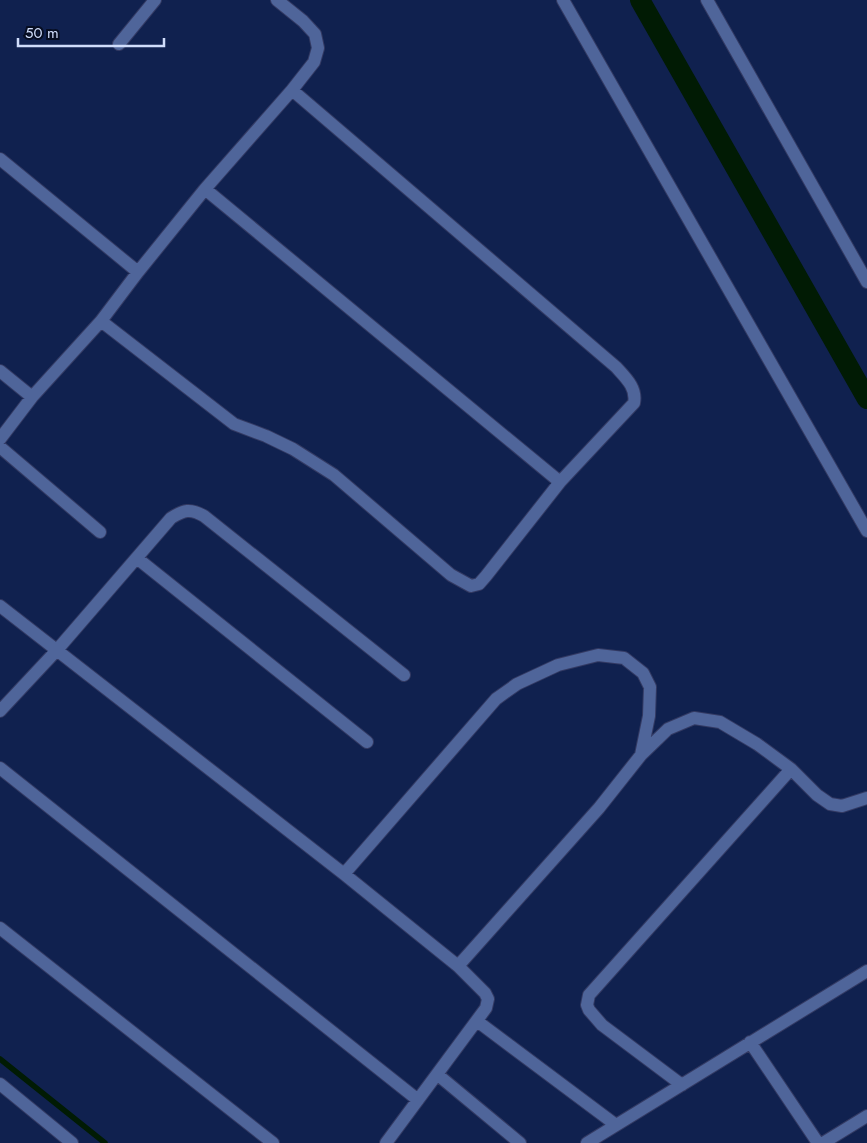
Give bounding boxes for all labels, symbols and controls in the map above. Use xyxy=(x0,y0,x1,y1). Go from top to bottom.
scale bar xyxy=(18,15,164,47)
text: 50 m xyxy=(25,22,59,44)

